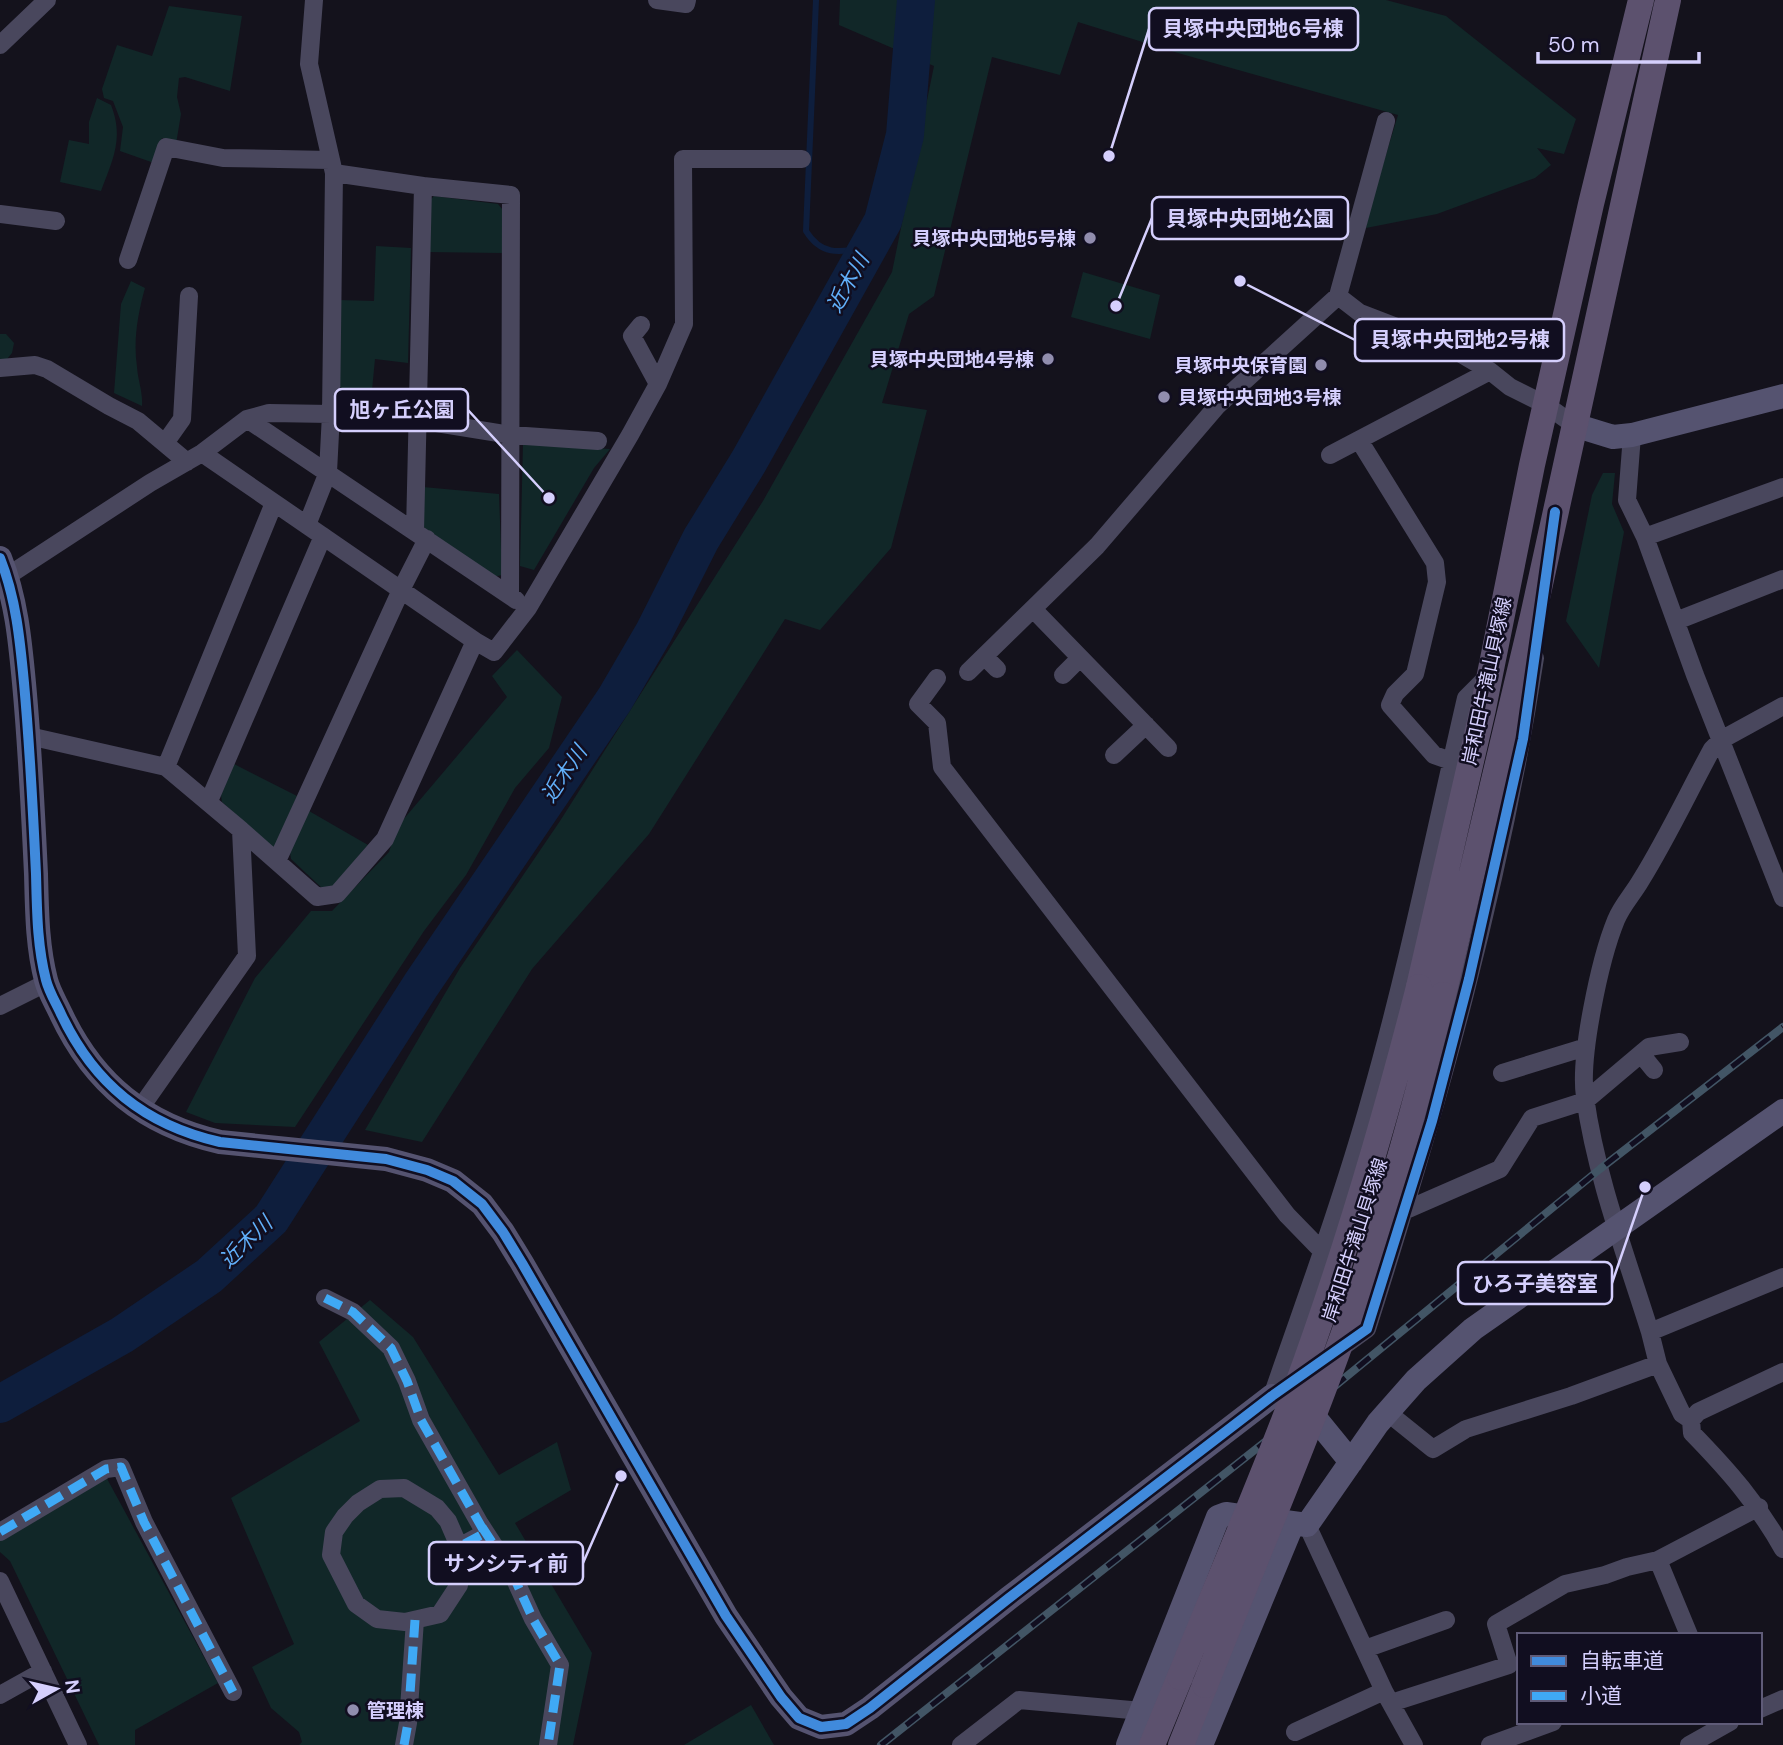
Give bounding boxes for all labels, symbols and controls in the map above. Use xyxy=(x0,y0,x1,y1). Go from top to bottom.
callout: 貝塚中央団地6号棟 xyxy=(1149,8,1358,50)
text: 貝塚中央団地6号棟 xyxy=(1162,15,1344,43)
scale bar xyxy=(1538,21,1699,65)
text: 50 m xyxy=(1548,31,1599,59)
callout: 貝塚中央団地公園 xyxy=(1152,197,1348,239)
text: 貝塚中央団地公園 xyxy=(1166,205,1334,233)
place label: 貝塚中央団地5号棟 xyxy=(912,226,1076,251)
marker: 貝塚中央団地5号棟 xyxy=(1082,230,1098,246)
water label: 近木川 xyxy=(820,247,876,317)
callout: 貝塚中央団地2号棟 xyxy=(1355,319,1564,361)
text: 貝塚中央団地2号棟 xyxy=(1370,326,1550,354)
place label: 貝塚中央団地4号棟 xyxy=(870,347,1034,372)
marker: 貝塚中央団地4号棟 xyxy=(1040,351,1056,367)
place label: 貝塚中央保育園 xyxy=(1174,353,1307,378)
marker: 貝塚中央保育園 xyxy=(1313,357,1329,373)
place label: 貝塚中央団地3号棟 xyxy=(1178,385,1341,410)
callout: 旭ヶ丘公園 xyxy=(335,389,468,431)
marker: 貝塚中央団地3号棟 xyxy=(1156,389,1172,405)
text: 旭ヶ丘公園 xyxy=(350,396,455,424)
street label: 岸和田牛滝山貝塚線 xyxy=(1457,595,1517,767)
water label: 近木川 xyxy=(535,738,594,808)
street label: 岸和田牛滝山貝塚線 xyxy=(1317,1155,1393,1325)
water label: 近木川 xyxy=(214,1209,280,1274)
callout: ひろ子美容室 xyxy=(1458,1262,1612,1304)
text: ひろ子美容室 xyxy=(1472,1270,1598,1298)
callout: サンシティ前 xyxy=(429,1542,583,1584)
text: サンシティ前 xyxy=(444,1550,568,1578)
legend xyxy=(1517,1633,1762,1724)
text: 自転車道 xyxy=(1580,1647,1664,1675)
north arrow xyxy=(21,1654,91,1724)
text: N xyxy=(59,1678,86,1695)
text: 小道 xyxy=(1580,1682,1622,1710)
place label: 管理棟 xyxy=(367,1698,424,1723)
marker: 管理棟 xyxy=(345,1702,361,1718)

